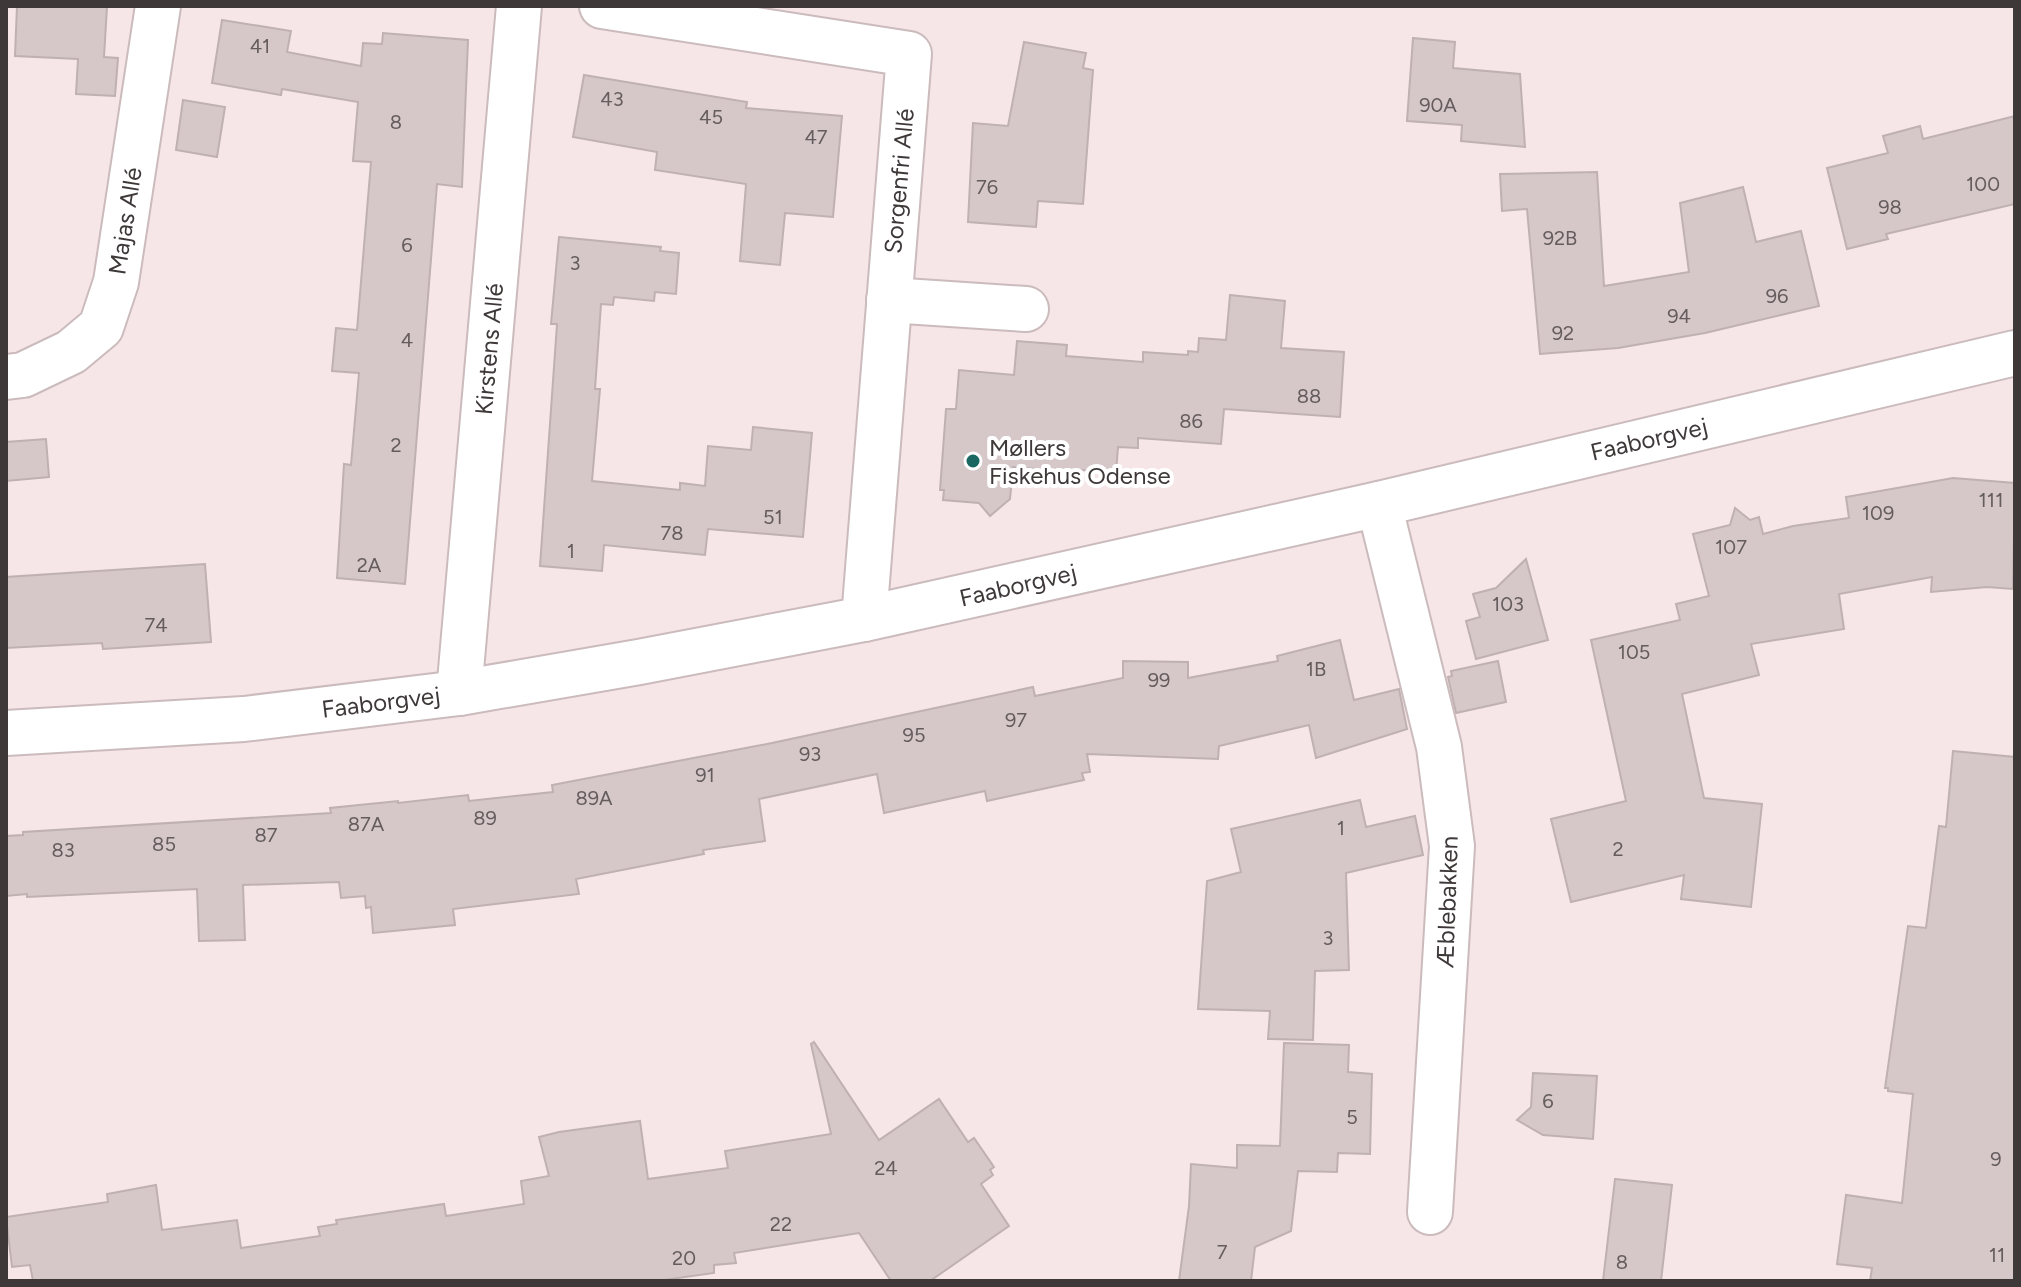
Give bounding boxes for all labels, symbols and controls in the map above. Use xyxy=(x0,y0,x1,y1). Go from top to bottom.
house number: 41 xyxy=(250,34,270,58)
house number: 43 xyxy=(600,87,624,111)
house number: 90A xyxy=(1419,93,1457,117)
house number: 45 xyxy=(699,105,723,129)
street label: Sorgenfri Allé xyxy=(878,107,920,255)
house number: 8 xyxy=(390,110,402,134)
house number: 47 xyxy=(804,125,828,149)
street label: Majas Allé xyxy=(102,165,148,277)
house number: 100 xyxy=(1966,172,2000,196)
house number: 76 xyxy=(976,175,998,199)
house number: 98 xyxy=(1878,195,1902,219)
house number: 92B xyxy=(1543,226,1577,250)
house number: 6 xyxy=(401,233,413,257)
house number: 3 xyxy=(570,251,580,275)
street label: Kirstens Allé xyxy=(469,282,509,416)
house number: 96 xyxy=(1766,284,1788,308)
house number: 94 xyxy=(1667,304,1691,328)
house number: 92 xyxy=(1552,321,1574,345)
house number: 4 xyxy=(401,328,413,352)
house number: 88 xyxy=(1297,384,1321,408)
house number: 86 xyxy=(1179,409,1203,433)
street label: Faaborgvej xyxy=(1588,411,1710,467)
house number: 2 xyxy=(390,433,402,457)
place label: Møllers Fiskehus Odense xyxy=(989,433,1171,490)
marker: Møllers Fiskehus Odense xyxy=(964,452,982,470)
house number: 111 xyxy=(1979,488,2003,512)
house number: 109 xyxy=(1862,501,1894,525)
house number: 51 xyxy=(763,505,783,529)
house number: 78 xyxy=(660,521,684,545)
house number: 107 xyxy=(1715,535,1747,559)
house number: 1 xyxy=(567,539,575,563)
house number: 2A xyxy=(357,553,382,577)
street label: Faaborgvej xyxy=(957,557,1079,613)
house number: 103 xyxy=(1492,592,1524,616)
house number: 74 xyxy=(144,613,168,637)
house number: 105 xyxy=(1618,640,1650,664)
house number: 1B xyxy=(1306,657,1326,681)
house number: 99 xyxy=(1148,668,1170,692)
street label: Faaborgvej xyxy=(320,680,442,724)
house number: 97 xyxy=(1005,708,1027,732)
house number: 95 xyxy=(903,723,925,747)
house number: 93 xyxy=(799,742,821,766)
house number: 91 xyxy=(695,763,715,787)
house number: 89A xyxy=(575,786,613,810)
house number: 89 xyxy=(473,806,497,830)
house number: 87A xyxy=(348,812,385,836)
house number: 1 xyxy=(1337,816,1345,840)
house number: 87 xyxy=(254,823,278,847)
house number: 85 xyxy=(152,832,176,856)
street label: Æblebakken xyxy=(1430,835,1464,969)
house number: 2 xyxy=(1612,837,1624,861)
house number: 83 xyxy=(51,838,75,862)
house number: 3 xyxy=(1323,926,1333,950)
house number: 6 xyxy=(1542,1089,1554,1113)
house number: 5 xyxy=(1346,1105,1358,1129)
house number: 9 xyxy=(1990,1147,2002,1171)
house number: 24 xyxy=(874,1156,898,1180)
house number: 22 xyxy=(770,1212,792,1236)
house number: 7 xyxy=(1217,1240,1228,1264)
house number: 11 xyxy=(1989,1243,2005,1267)
house number: 20 xyxy=(672,1246,696,1270)
house number: 8 xyxy=(1616,1250,1628,1274)

